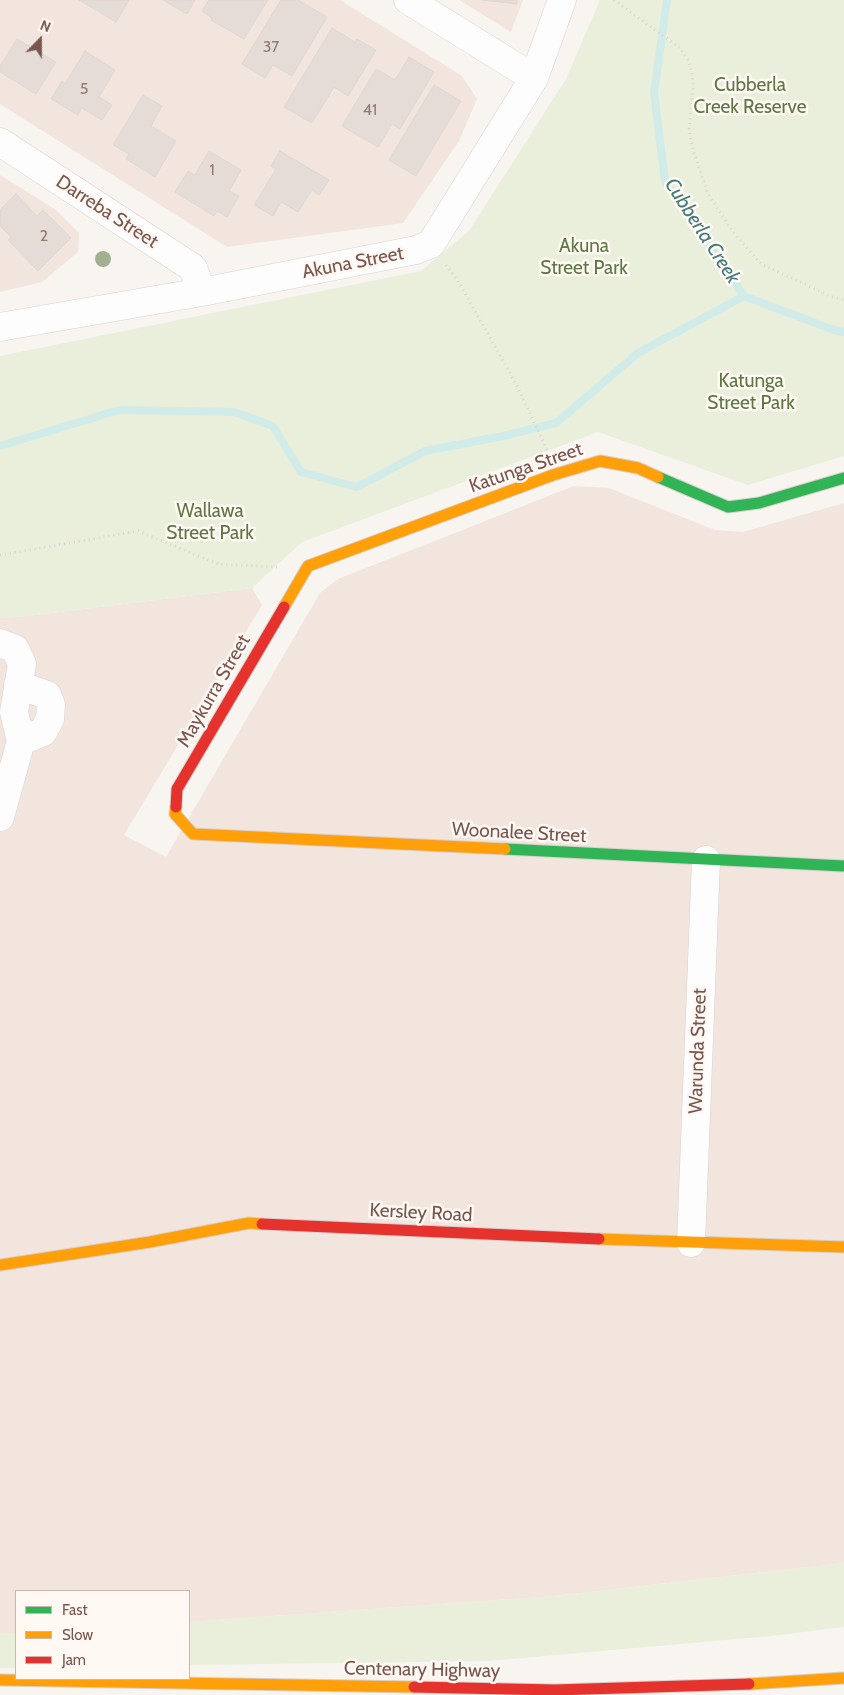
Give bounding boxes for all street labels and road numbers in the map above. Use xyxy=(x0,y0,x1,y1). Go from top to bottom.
street label: Darreba Street xyxy=(52,171,162,253)
street label: Akuna Street xyxy=(300,242,406,284)
street label: Katunga Street xyxy=(466,438,586,498)
street label: Maykurra Street xyxy=(173,631,255,751)
street label: Woonalee Street xyxy=(451,818,587,848)
street label: Warunda Street xyxy=(684,988,712,1114)
street label: Kersley Road xyxy=(369,1199,473,1227)
street label: Centenary Highway xyxy=(344,1657,500,1683)

